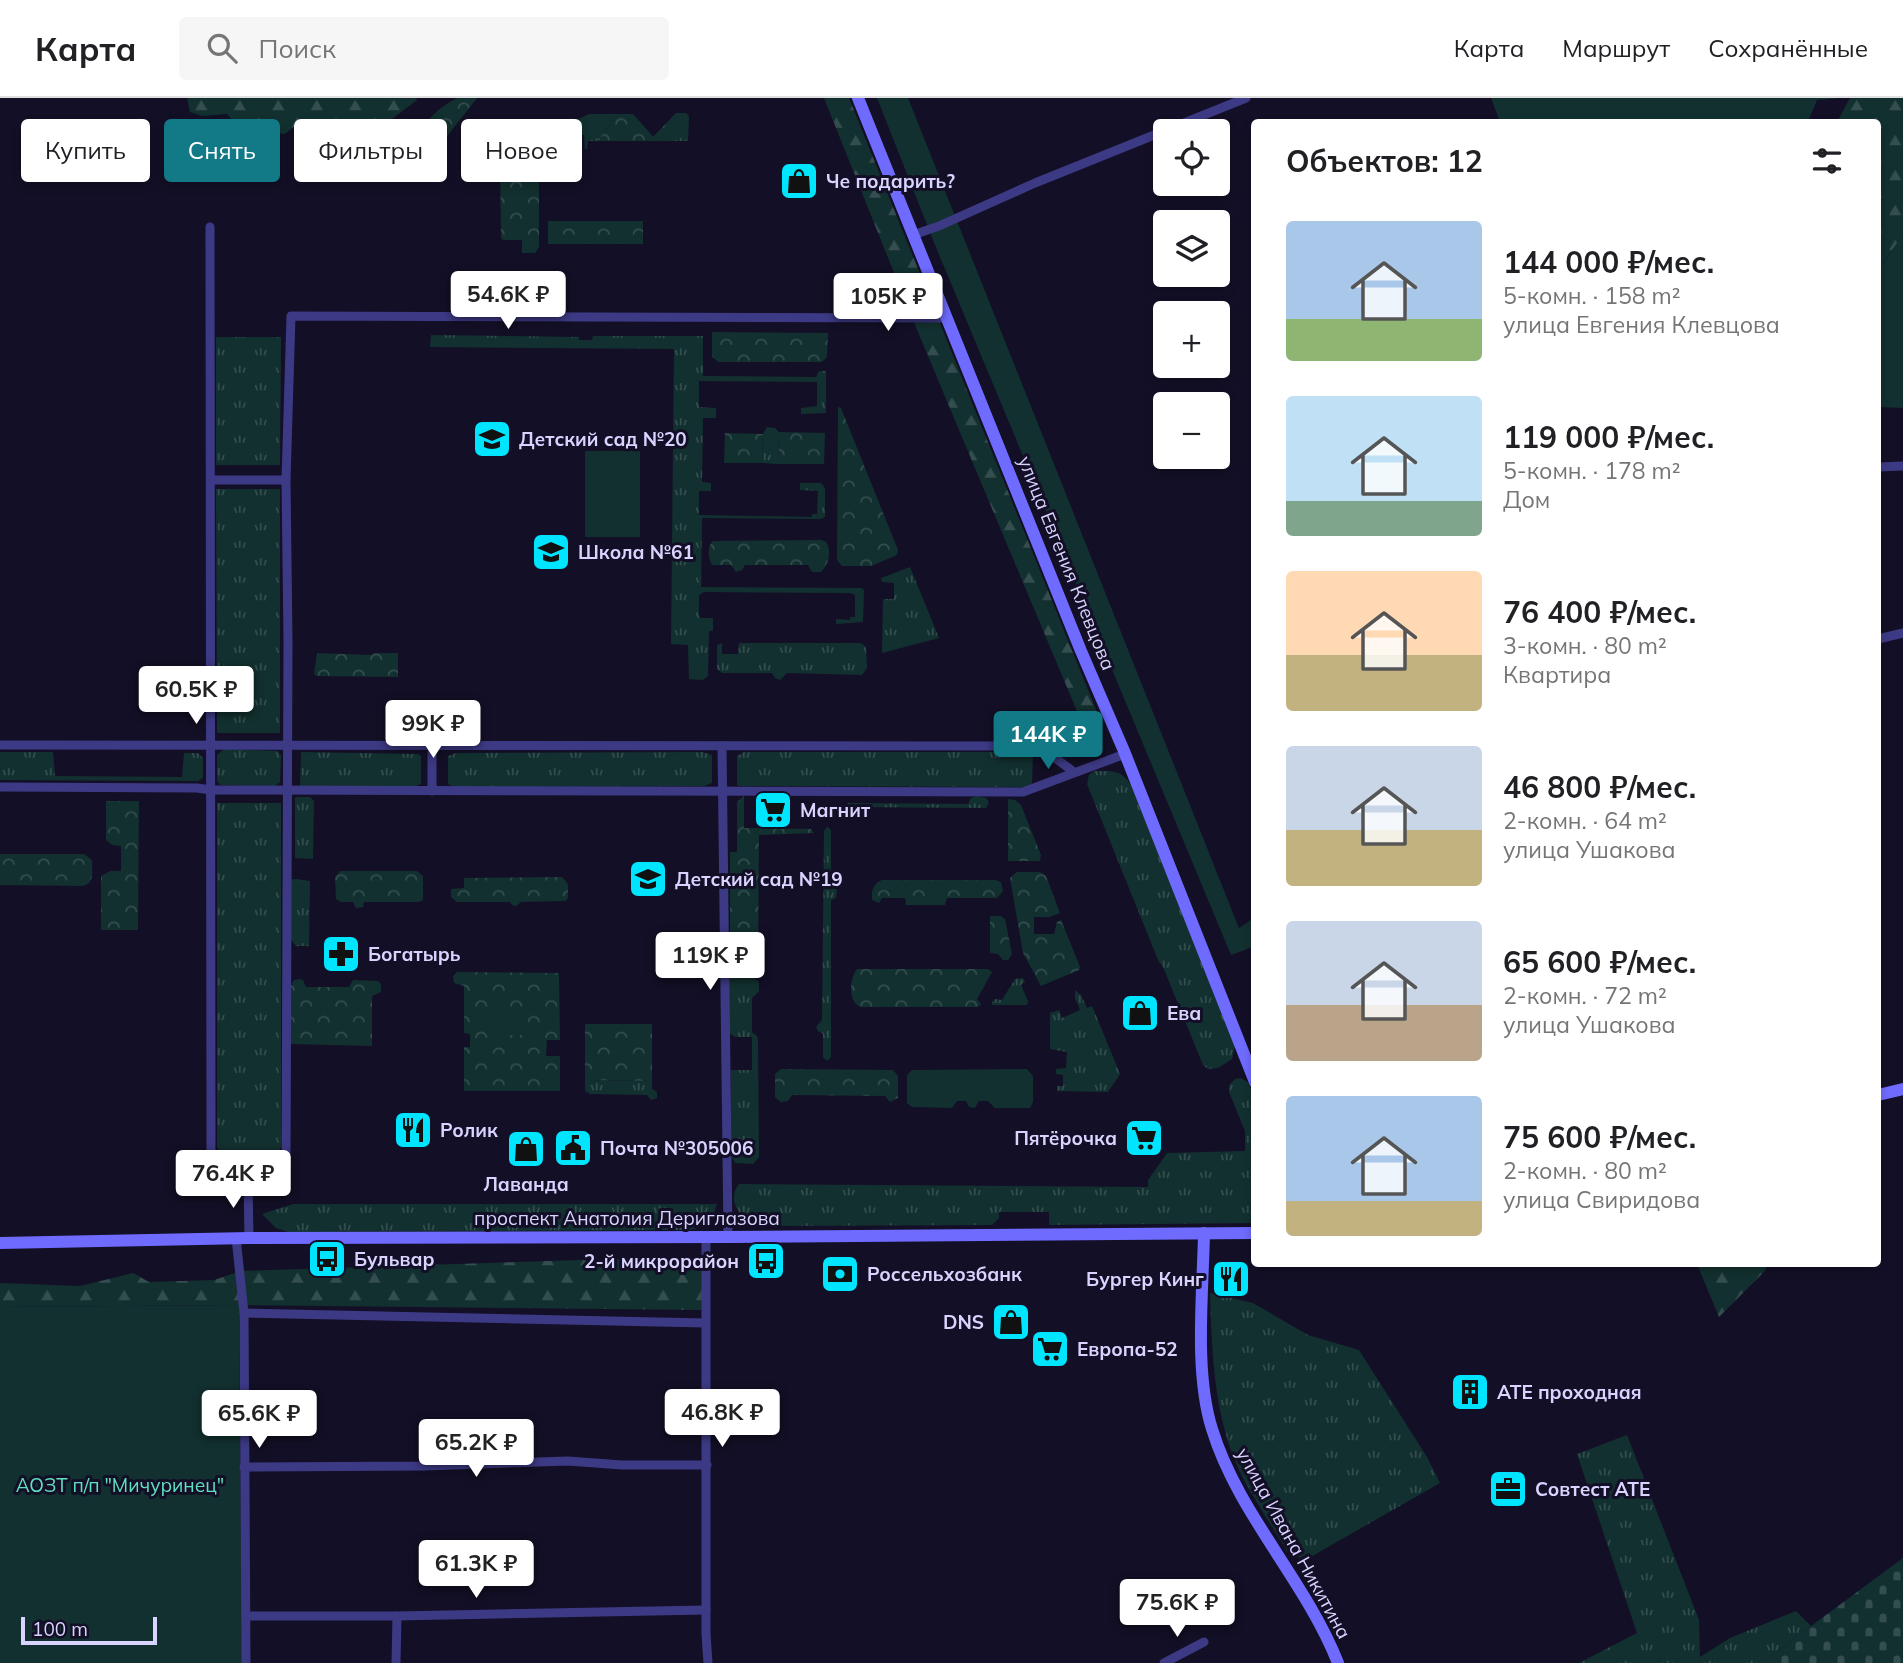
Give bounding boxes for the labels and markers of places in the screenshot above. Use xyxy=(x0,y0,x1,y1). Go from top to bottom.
shop icon: Че подарить? xyxy=(778,160,820,202)
place label: Че подарить? xyxy=(826,169,955,193)
pin: 54.6K ₽ xyxy=(443,272,573,331)
pin: 105K ₽ xyxy=(831,274,945,333)
school or university icon: Детский сад №20 xyxy=(471,418,513,460)
place label: Детский сад №20 xyxy=(519,427,687,451)
school or university icon: Школа №61 xyxy=(530,531,572,573)
place label: Школа №61 xyxy=(578,540,694,564)
pin: 60.5K ₽ xyxy=(131,666,261,726)
pin: 99K ₽ xyxy=(384,700,482,760)
pin: 144K ₽ xyxy=(991,712,1105,771)
supermarket icon: Магнит xyxy=(752,789,794,831)
place label: Магнит xyxy=(800,798,871,822)
school or university icon: Детский сад №19 xyxy=(627,858,669,900)
place label: Детский сад №19 xyxy=(675,867,843,891)
pin: 119K ₽ xyxy=(653,932,767,992)
pharmacy icon: Богатырь xyxy=(320,933,362,975)
place label: Богатырь xyxy=(368,942,461,966)
shop icon: Ева xyxy=(1119,992,1161,1034)
place label: Ева xyxy=(1167,1001,1201,1025)
restaurant icon: Ролик xyxy=(392,1109,434,1151)
supermarket icon: Пятёрочка xyxy=(1123,1117,1165,1159)
place label: Ролик xyxy=(440,1118,498,1142)
place label: Пятёрочка xyxy=(1014,1126,1117,1150)
public building icon: Почта №305006 xyxy=(552,1127,594,1169)
shop icon: Лаванда xyxy=(505,1128,547,1170)
place label: Почта №305006 xyxy=(600,1136,753,1160)
pin: 76.4K ₽ xyxy=(168,1150,298,1210)
place label: Лаванда xyxy=(483,1172,569,1196)
bus stop icon: Бульвар xyxy=(306,1238,348,1280)
bus stop icon: 2-й микрорайон xyxy=(745,1240,787,1282)
place label: Бульвар xyxy=(354,1247,434,1271)
place label: 2-й микрорайон xyxy=(584,1249,739,1273)
bank icon: Россельхозбанк xyxy=(819,1253,861,1295)
restaurant icon: Бургер Кинг xyxy=(1210,1258,1252,1300)
place label: Россельхозбанк xyxy=(867,1262,1022,1286)
place label: Бургер Кинг xyxy=(1086,1267,1204,1291)
shop icon: DNS xyxy=(990,1301,1032,1343)
place label: DNS xyxy=(943,1310,984,1334)
supermarket icon: Европа-52 xyxy=(1029,1328,1071,1370)
place label: Европа-52 xyxy=(1077,1337,1178,1361)
building icon: АТЕ проходная xyxy=(1449,1371,1491,1413)
place label: АТЕ проходная xyxy=(1497,1380,1642,1404)
pin: 65.6K ₽ xyxy=(194,1390,324,1450)
pin: 46.8K ₽ xyxy=(657,1390,787,1449)
pin: 65.2K ₽ xyxy=(411,1420,541,1479)
office icon: Совтест АТЕ xyxy=(1487,1468,1529,1510)
place label: Совтест АТЕ xyxy=(1535,1477,1650,1501)
pin: 61.3K ₽ xyxy=(411,1540,541,1600)
pin: 75.6K ₽ xyxy=(1112,1580,1242,1639)

